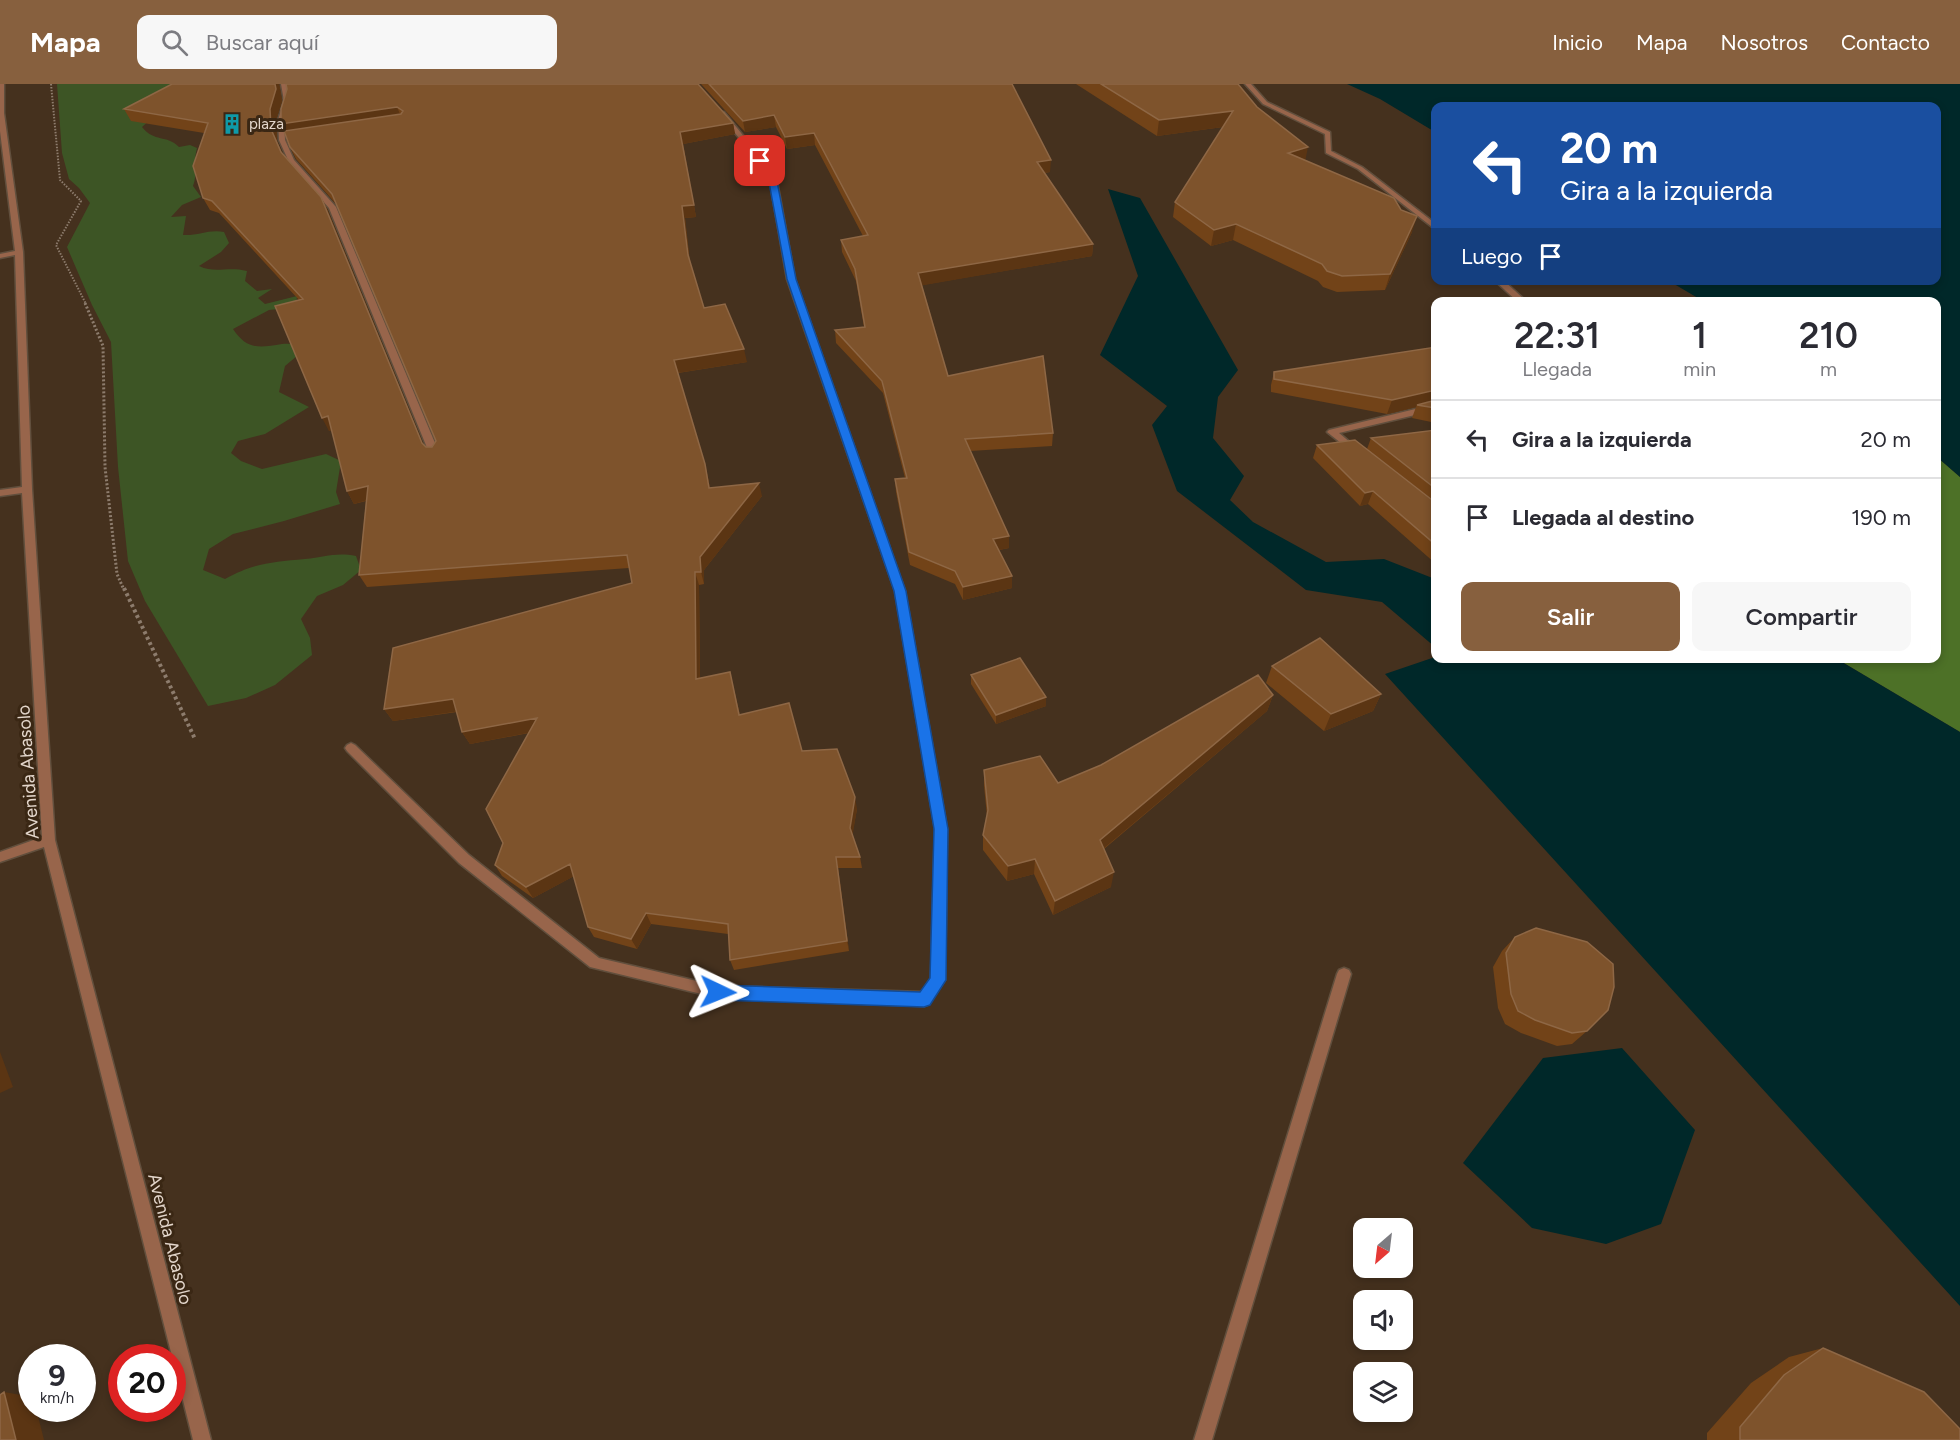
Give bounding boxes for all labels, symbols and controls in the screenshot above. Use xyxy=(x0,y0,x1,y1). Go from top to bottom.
search box xyxy=(137,15,557,69)
text: Mapa xyxy=(30,25,101,59)
icon: search xyxy=(158,26,191,59)
text: Buscar aquí xyxy=(206,29,319,56)
text: Inicio xyxy=(1552,30,1603,55)
text: Mapa xyxy=(1636,30,1688,55)
text: Nosotros xyxy=(1721,30,1808,55)
text: Contacto xyxy=(1841,30,1930,55)
building icon: plaza xyxy=(220,112,244,136)
place label: plaza xyxy=(249,115,284,133)
text: 20 m xyxy=(1560,123,1658,174)
icon: left xyxy=(1461,126,1539,204)
pin xyxy=(734,135,785,186)
icon: arrive xyxy=(743,144,776,177)
text: Gira a la izquierda xyxy=(1560,174,1773,207)
icon: arrive xyxy=(1534,240,1567,273)
text: Luego xyxy=(1461,243,1522,270)
text: 22:31 xyxy=(1514,314,1600,357)
text: 1 xyxy=(1692,314,1707,357)
text: 210 xyxy=(1799,314,1858,357)
text: Llegada xyxy=(1522,357,1592,381)
text: min xyxy=(1683,357,1716,381)
text: m xyxy=(1820,357,1837,381)
icon: left xyxy=(1461,423,1494,456)
text: Gira a la izquierda xyxy=(1512,426,1692,453)
text: 20 m xyxy=(1860,426,1911,453)
icon: arrive xyxy=(1461,501,1494,534)
text: Llegada al destino xyxy=(1512,504,1694,531)
text: 190 m xyxy=(1851,504,1911,531)
button: Salir xyxy=(1461,582,1680,651)
button: Compartir xyxy=(1692,582,1911,651)
street label: Avenida Abasolo xyxy=(12,704,44,840)
position arrow xyxy=(686,960,750,1024)
street label: Avenida Abasolo xyxy=(143,1171,197,1307)
north arrow xyxy=(1353,1218,1413,1278)
map controls xyxy=(1353,1218,1413,1422)
button: sound xyxy=(1353,1290,1413,1350)
speed limit sign: 20 xyxy=(108,1344,186,1422)
text: 9 xyxy=(48,1357,66,1394)
button: layers xyxy=(1353,1362,1413,1422)
text: km/h xyxy=(40,1389,74,1407)

